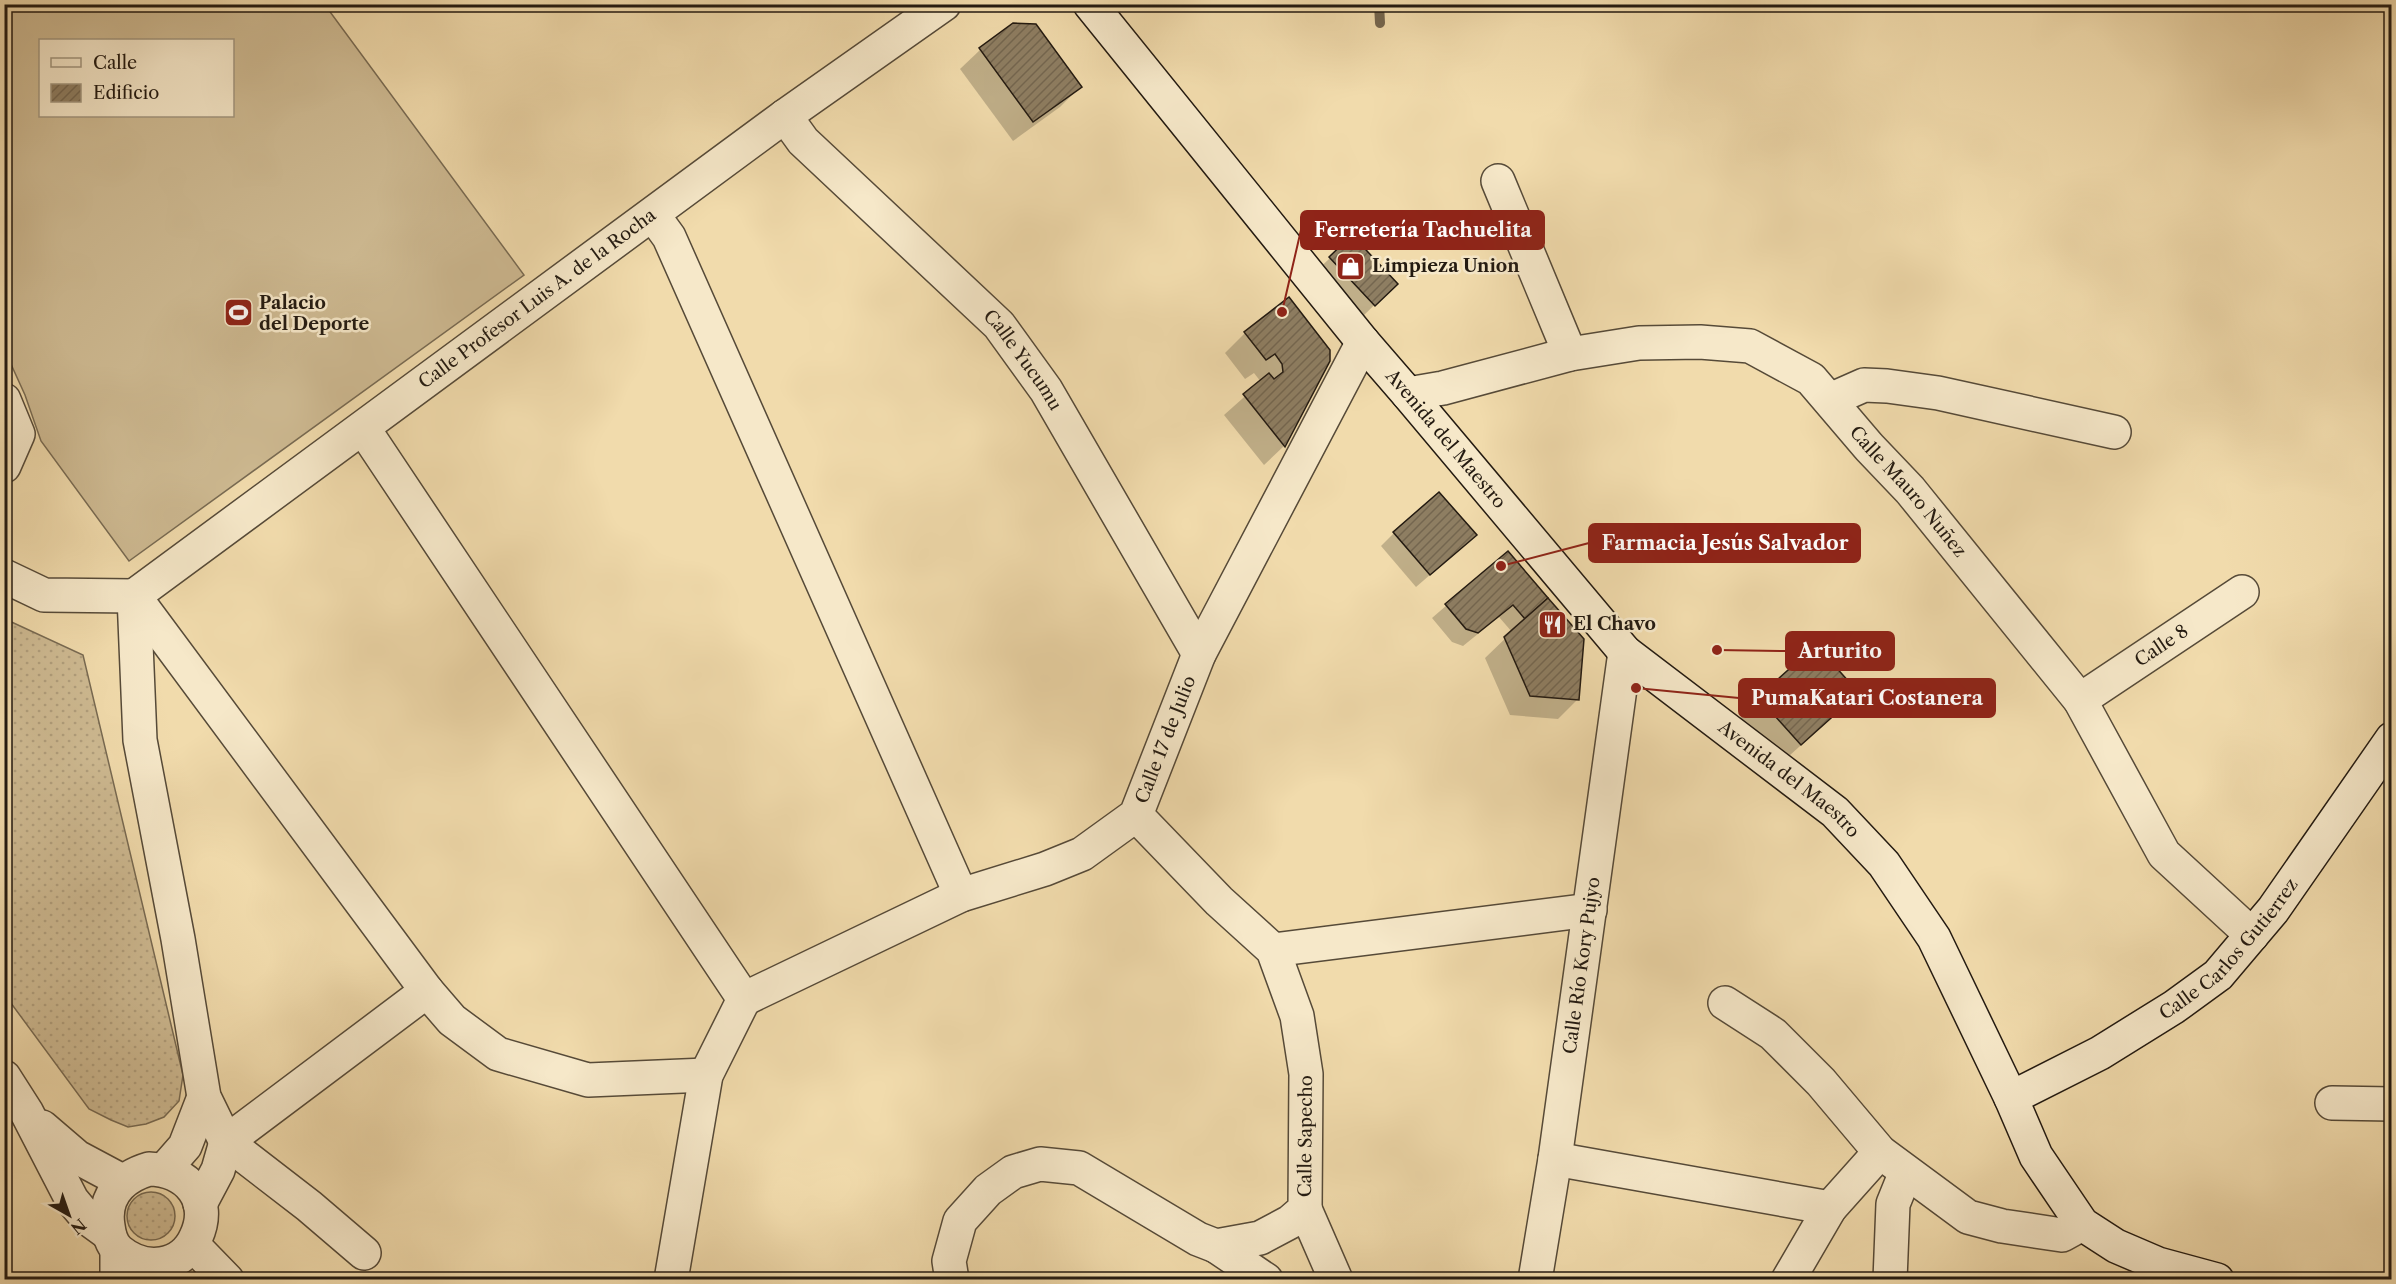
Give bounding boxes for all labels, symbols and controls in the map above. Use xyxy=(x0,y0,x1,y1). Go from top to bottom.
legend xyxy=(39,39,234,117)
text: Calle xyxy=(93,52,137,74)
text: Edificio xyxy=(93,82,159,104)
street label: Calle Profesor Luis A. de la Rocha xyxy=(414,204,661,393)
callout: Ferretería Tachuelita xyxy=(1301,211,1544,249)
text: Ferretería Tachuelita xyxy=(1314,218,1532,242)
shop icon: Limpieza Union xyxy=(1335,250,1367,282)
place label: Limpieza Union xyxy=(1372,255,1520,277)
place label: Palacio del Deporte xyxy=(259,292,370,335)
sports icon: Palacio del Deporte xyxy=(222,297,254,329)
street label: Calle Yucumu xyxy=(979,305,1066,414)
street label: Avenida del Maestro xyxy=(1380,364,1510,513)
street label: Calle Mauro Nuñez xyxy=(1845,421,1971,562)
callout: Farmacia Jesús Salvador xyxy=(1589,524,1860,562)
text: Farmacia Jesús Salvador xyxy=(1602,531,1849,555)
restaurant icon: El Chavo xyxy=(1536,608,1568,640)
place label: El Chavo xyxy=(1573,613,1656,635)
street label: Calle 8 xyxy=(2131,620,2192,671)
callout: Arturito xyxy=(1786,632,1894,670)
text: Arturito xyxy=(1797,639,1882,663)
street label: Calle 17 de Julio xyxy=(1131,673,1200,807)
callout: PumaKatari Costanera xyxy=(1739,679,1995,717)
text: PumaKatari Costanera xyxy=(1751,686,1983,710)
street label: Avenida del Maestro xyxy=(1713,716,1864,842)
street label: Calle Carlos Gutierrez xyxy=(2155,874,2303,1024)
street label: Calle Río Kory Pujyo xyxy=(1559,876,1605,1055)
street label: Calle Sapecho xyxy=(1294,1075,1317,1197)
north arrow xyxy=(39,1185,99,1245)
text: N xyxy=(67,1214,90,1239)

